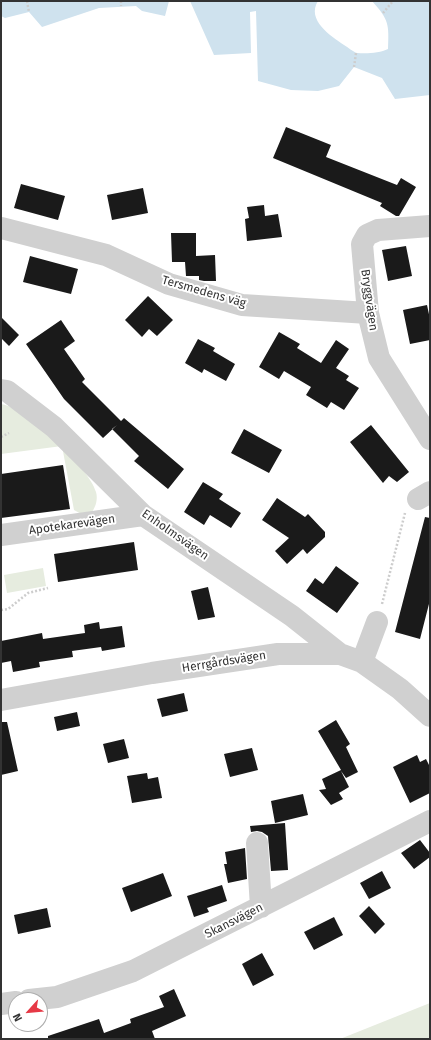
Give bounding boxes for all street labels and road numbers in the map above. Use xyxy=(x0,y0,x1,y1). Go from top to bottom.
street label: Bryggvägen xyxy=(358,268,380,332)
street label: Tersmedens väg xyxy=(160,273,248,311)
street label: Enholmsvägen xyxy=(139,507,211,563)
street label: Apotekarevägen xyxy=(28,512,116,538)
street label: Herrgårdsvägen xyxy=(181,648,267,676)
street label: Skansvägen xyxy=(203,900,265,942)

